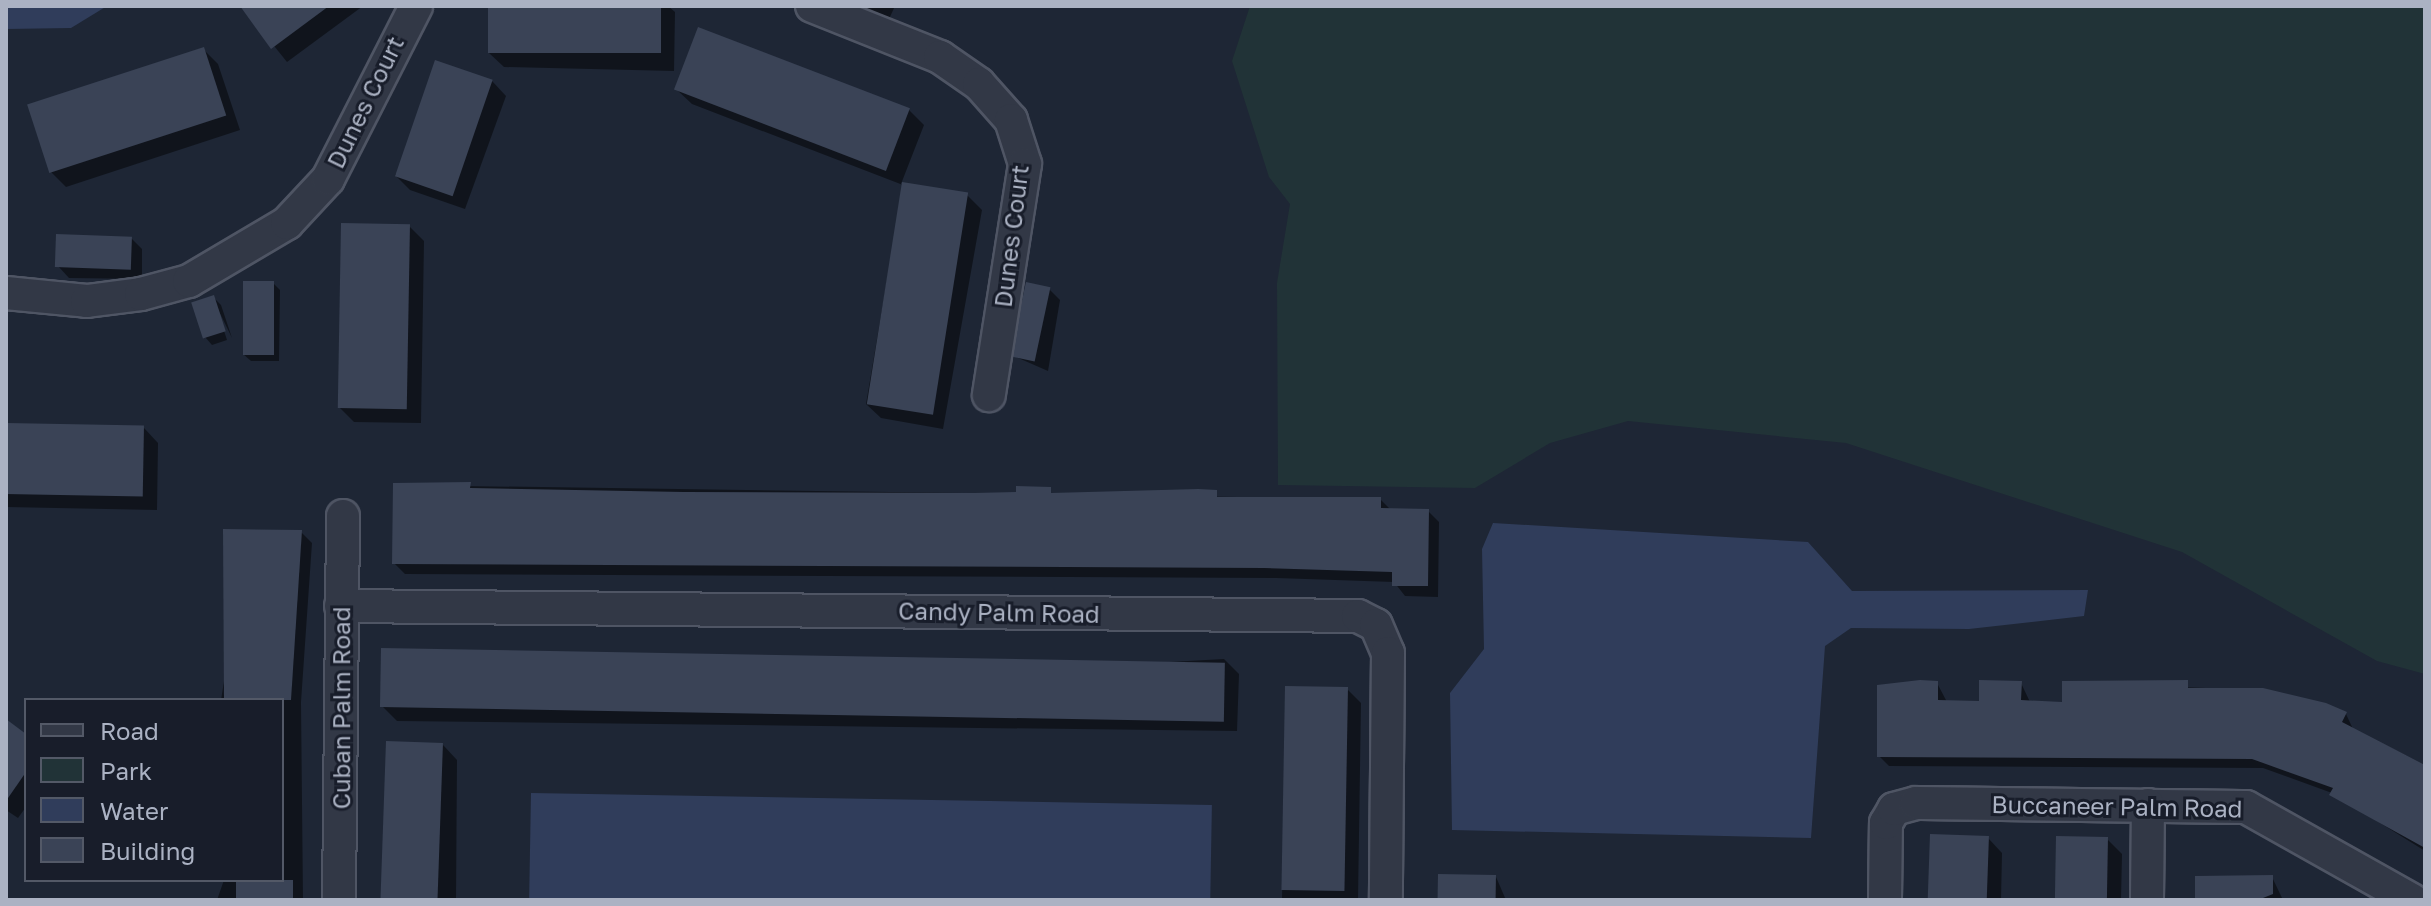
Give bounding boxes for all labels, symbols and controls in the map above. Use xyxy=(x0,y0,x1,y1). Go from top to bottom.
street label: Dunes Court xyxy=(321,31,409,173)
street label: Dunes Court xyxy=(988,163,1034,309)
street label: Candy Palm Road xyxy=(898,596,1100,628)
street label: Cuban Palm Road xyxy=(327,607,355,809)
legend xyxy=(24,698,284,882)
text: Road xyxy=(100,716,159,745)
text: Park xyxy=(100,756,152,785)
street label: Buccaneer Palm Road xyxy=(1991,789,2243,823)
text: Water xyxy=(100,796,168,825)
text: Building xyxy=(100,836,195,865)

